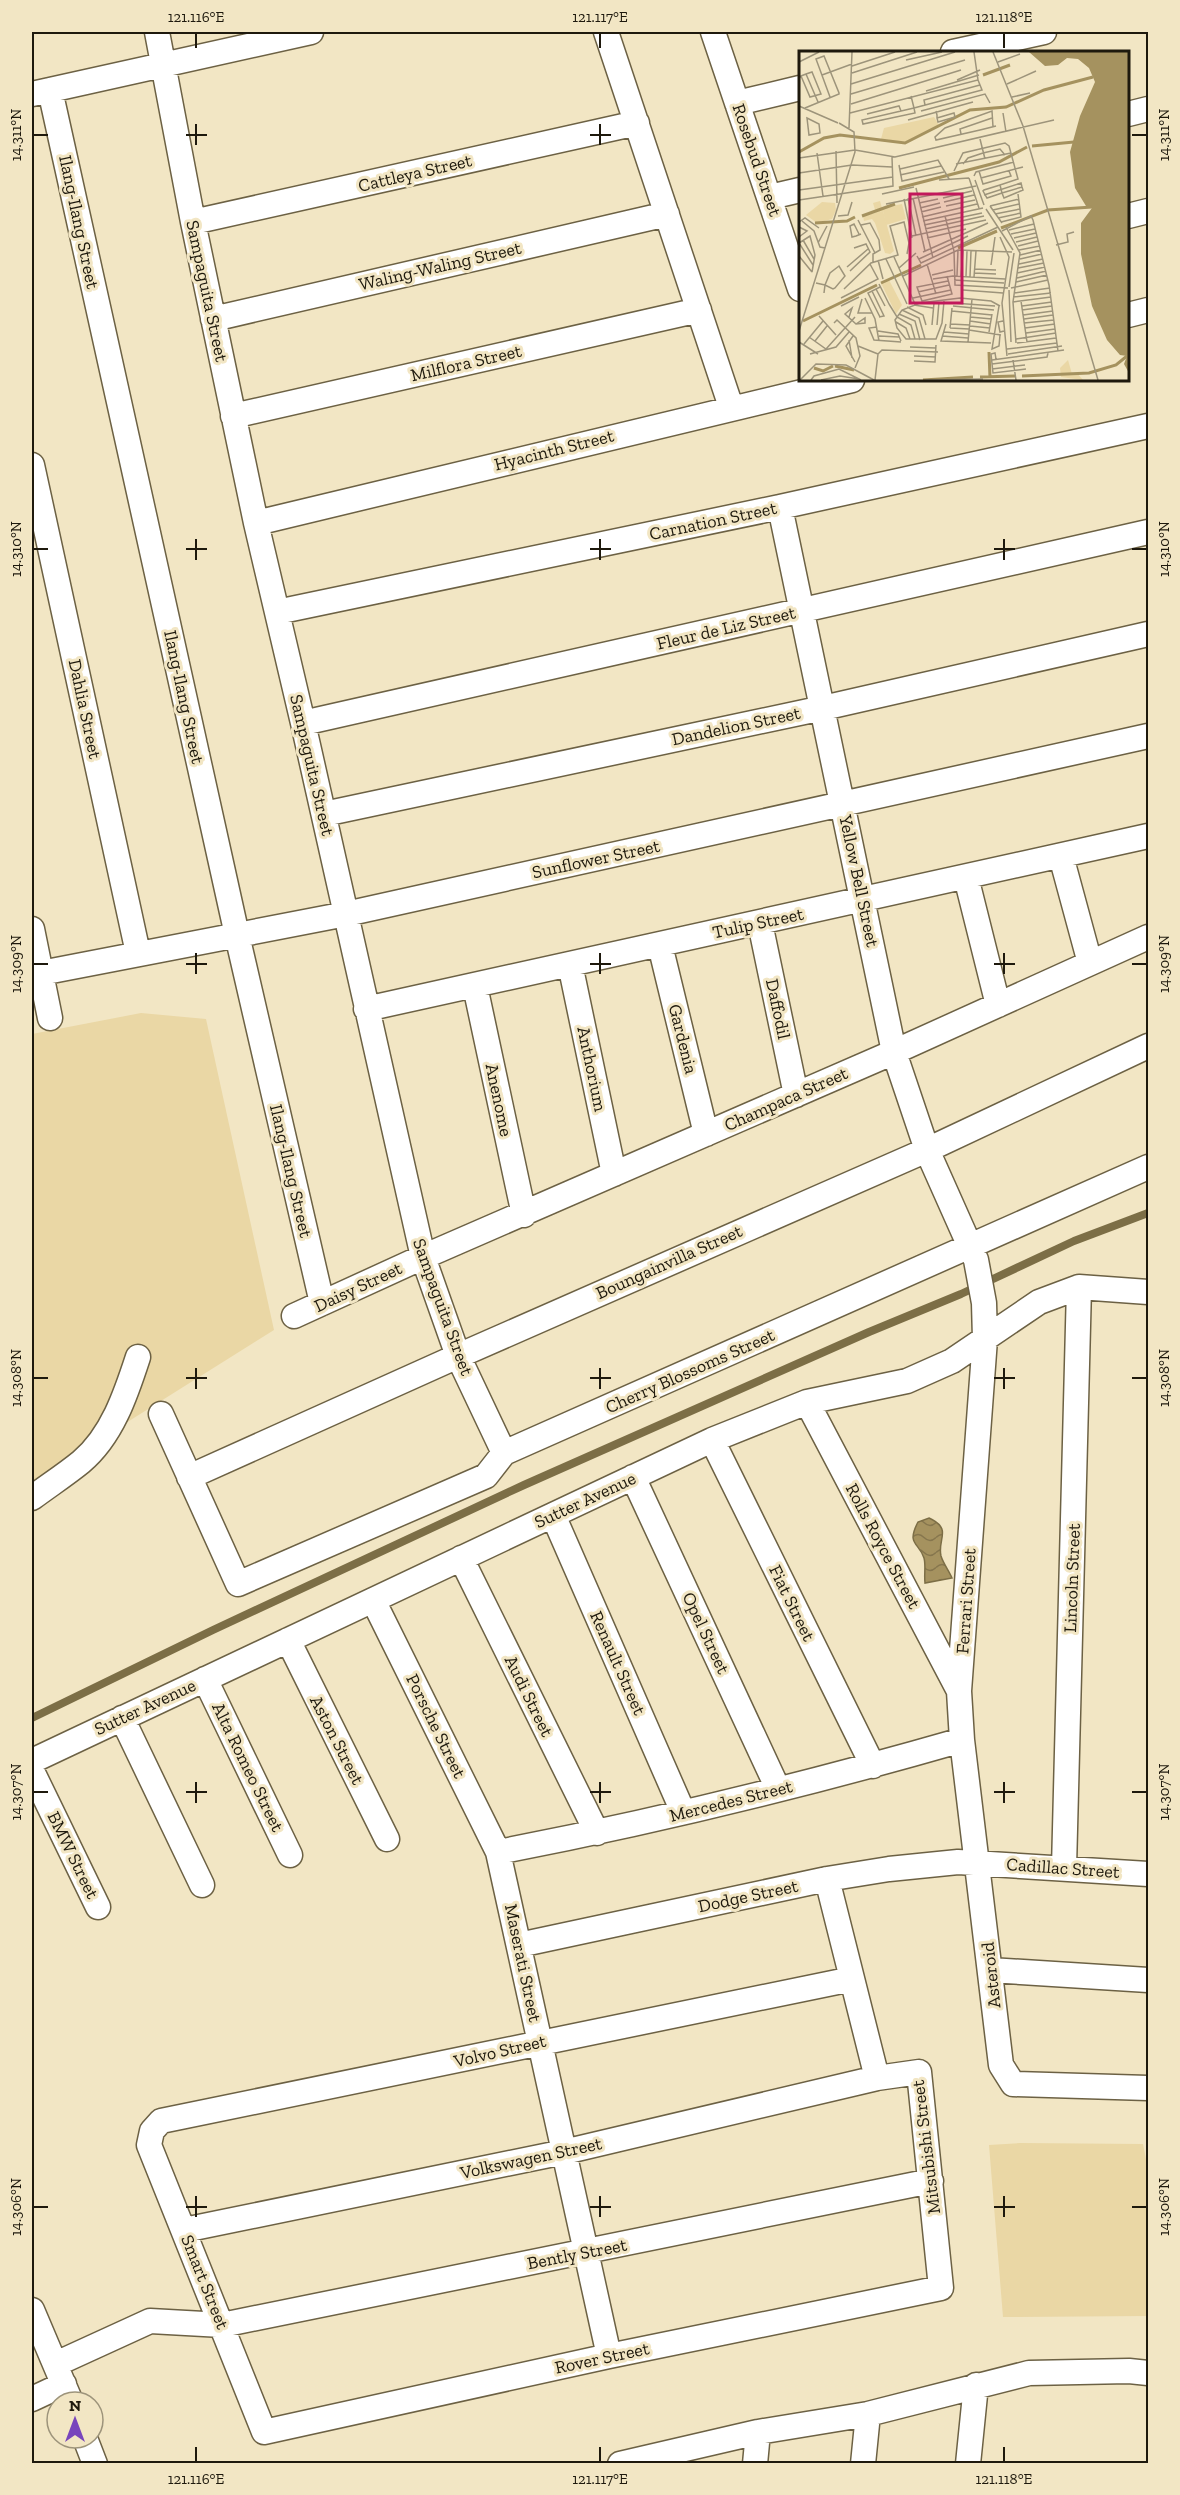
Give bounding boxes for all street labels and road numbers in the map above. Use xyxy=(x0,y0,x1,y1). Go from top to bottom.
street label: Rosebud Street xyxy=(727,101,787,219)
street label: Cattleya Street xyxy=(356,149,474,197)
street label: Ilang-Ilang Street xyxy=(54,153,104,291)
street label: Sampaguita Street xyxy=(181,218,233,364)
street label: Waling-Waling Street xyxy=(357,237,524,295)
street label: Milflora Street xyxy=(408,340,524,386)
street label: Hyacinth Street xyxy=(492,424,616,476)
street label: Carnation Street xyxy=(647,497,779,545)
street label: Fleur de Liz Street xyxy=(654,601,798,655)
street label: Ilang-Ilang Street xyxy=(159,628,209,766)
street label: Dahlia Street xyxy=(64,657,106,761)
street label: Sampaguita Street xyxy=(285,692,339,838)
street label: Dandelion Street xyxy=(670,702,803,750)
street label: Yellow Bell Street xyxy=(834,812,884,949)
street label: Sunflower Street xyxy=(530,835,662,883)
street label: Tulip Street xyxy=(710,903,806,943)
street label: Daffodil xyxy=(761,977,795,1041)
street label: Gardenia xyxy=(664,1002,702,1076)
street label: Anthorium xyxy=(572,1025,612,1114)
street label: Anenome xyxy=(481,1062,517,1138)
street label: Champaca Street xyxy=(721,1062,852,1136)
street label: Ilang-Ilang Street xyxy=(265,1102,317,1240)
street label: Boungainvilla Street xyxy=(592,1220,746,1304)
street label: Sampaguita Street xyxy=(408,1235,478,1379)
street label: Daisy Street xyxy=(311,1257,406,1317)
street label: Cherry Blossoms Street xyxy=(602,1324,778,1418)
street label: Sutter Avenue xyxy=(531,1467,639,1533)
street label: Rolls Royce Street xyxy=(841,1480,925,1613)
street label: Lincoln Street xyxy=(1059,1523,1085,1633)
street label: Ferrari Street xyxy=(951,1547,981,1655)
street label: Fiat Street xyxy=(764,1561,820,1645)
street label: Opel Street xyxy=(677,1589,735,1678)
street label: Renault Street xyxy=(585,1608,651,1719)
street label: Audi Street xyxy=(500,1652,558,1741)
street label: Porsche Street xyxy=(401,1670,471,1782)
street label: Sutter Avenue xyxy=(91,1674,199,1740)
street label: Aston Street xyxy=(305,1692,369,1789)
street label: Alta Romeo Street xyxy=(207,1699,289,1835)
street label: Mercedes Street xyxy=(667,1775,795,1827)
street label: BMW Street xyxy=(42,1808,104,1903)
street label: Cadillac Street xyxy=(1006,1853,1121,1883)
street label: Dodge Street xyxy=(696,1875,800,1917)
street label: Maserati Street xyxy=(500,1902,546,2024)
street label: Asteroid xyxy=(977,1941,1005,2009)
street label: Volvo Street xyxy=(451,2030,549,2073)
street label: Mitsubishi Street xyxy=(907,2078,945,2215)
street label: Volkswagen Street xyxy=(457,2132,604,2184)
street label: Smart Street xyxy=(176,2232,234,2333)
street label: Bently Street xyxy=(525,2233,629,2274)
street label: Rover Street xyxy=(553,2337,652,2379)

